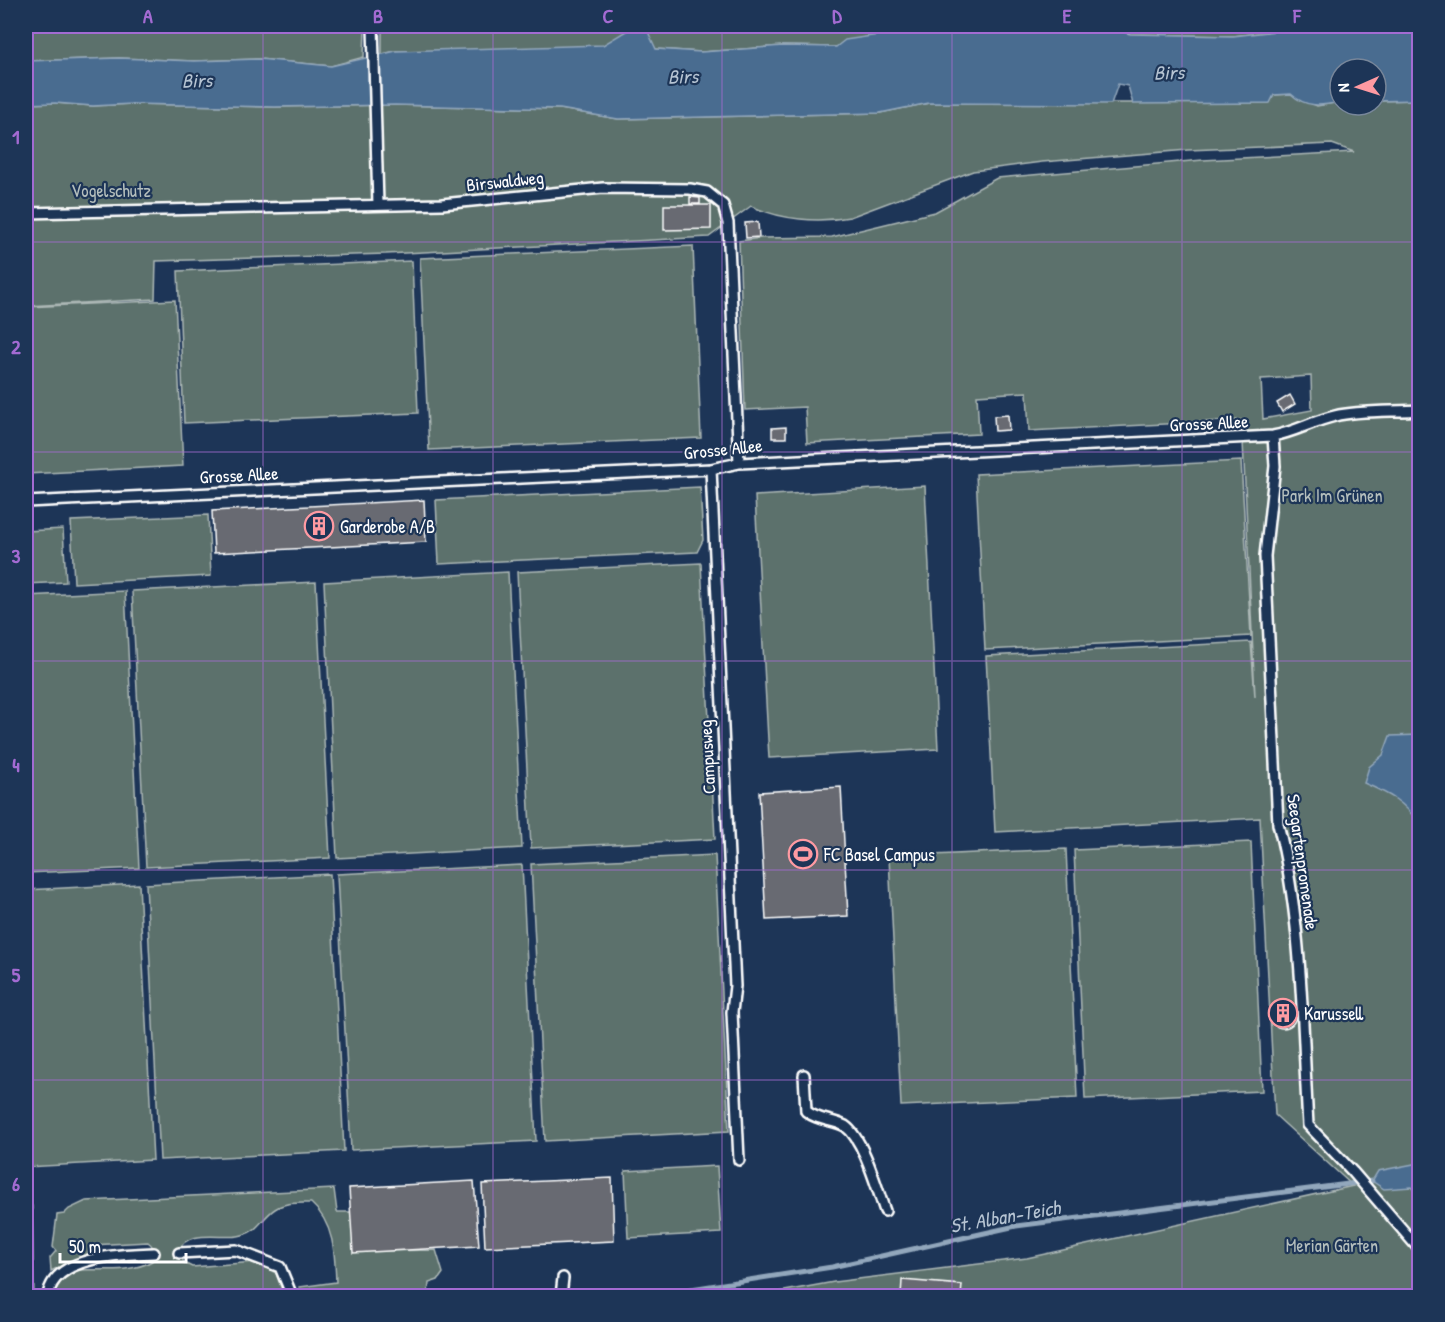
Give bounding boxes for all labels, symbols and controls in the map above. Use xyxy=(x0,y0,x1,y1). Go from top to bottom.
text: A xyxy=(143,2,153,29)
text: B xyxy=(373,2,383,29)
text: C xyxy=(603,2,614,29)
text: D xyxy=(832,2,842,29)
text: E xyxy=(1063,2,1072,29)
text: F xyxy=(1292,2,1302,29)
north arrow xyxy=(1328,57,1388,117)
water label: Birs xyxy=(1154,58,1187,86)
water label: Birs xyxy=(668,62,701,90)
water label: Birs xyxy=(182,66,215,94)
text: N xyxy=(1332,82,1354,93)
text: 1 xyxy=(12,123,20,150)
street label: Birswaldweg xyxy=(465,165,545,197)
park label: Vogelschutz xyxy=(71,178,151,203)
text: 2 xyxy=(11,333,21,360)
street label: Grosse Allee xyxy=(1169,408,1249,438)
street label: Grosse Allee xyxy=(682,432,764,466)
street label: Grosse Allee xyxy=(199,460,279,490)
park label: Park Im Grünen xyxy=(1281,483,1383,508)
building icon: Garderobe A/B xyxy=(303,510,335,542)
place label: Garderobe A/B xyxy=(340,514,435,539)
text: 3 xyxy=(12,542,21,569)
street label: Campusweg xyxy=(693,719,721,795)
text: 4 xyxy=(12,751,20,778)
street label: Seegartenpromenade xyxy=(1281,793,1325,931)
sports icon: FC Basel Campus xyxy=(787,838,819,870)
place label: FC Basel Campus xyxy=(823,842,935,867)
text: 5 xyxy=(12,961,21,988)
building icon: Karussell xyxy=(1267,997,1299,1029)
place label: Karussell xyxy=(1304,1001,1364,1026)
text: 6 xyxy=(12,1170,20,1197)
water label: St. Alban-Teich xyxy=(948,1193,1064,1239)
scale bar xyxy=(60,1226,186,1264)
park label: Merian Gärten xyxy=(1286,1233,1378,1258)
text: 50 m xyxy=(69,1234,101,1259)

